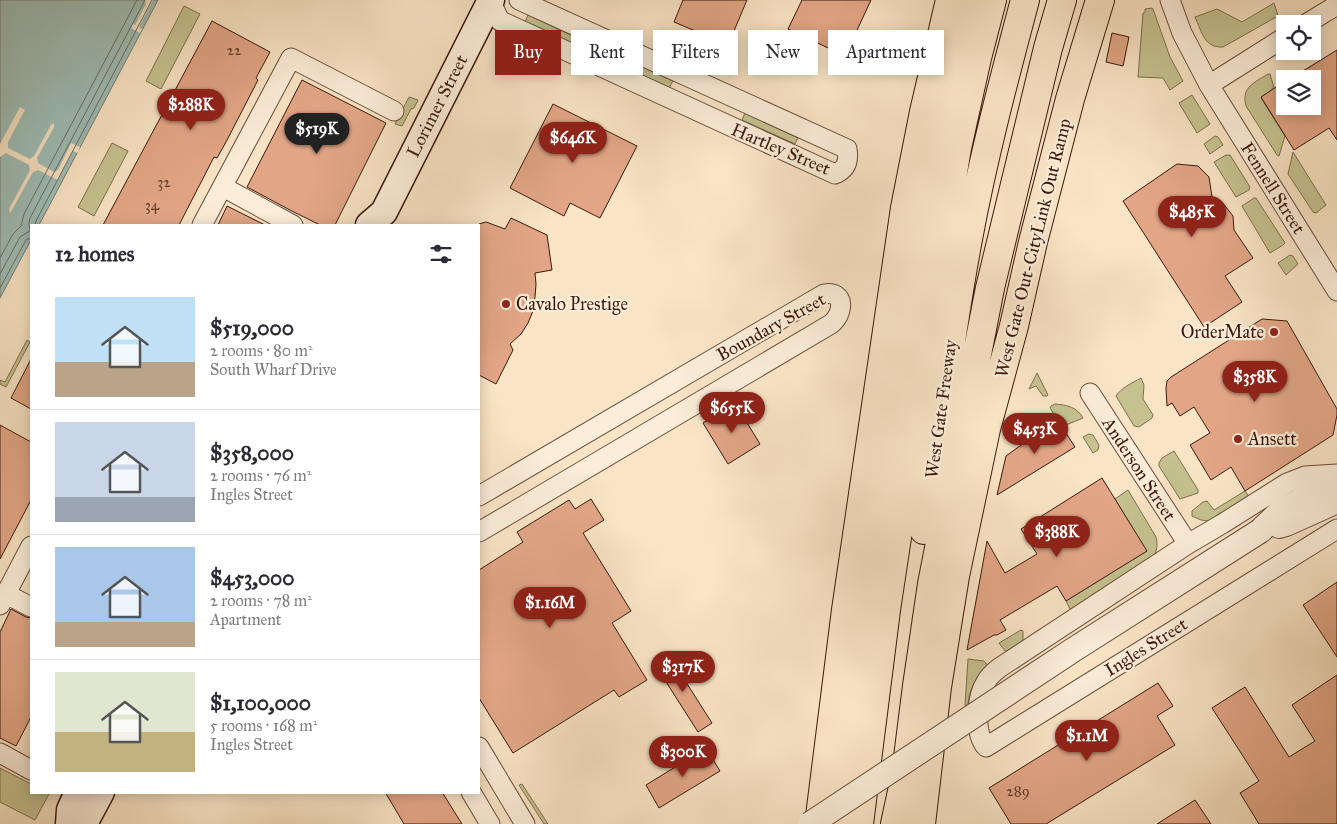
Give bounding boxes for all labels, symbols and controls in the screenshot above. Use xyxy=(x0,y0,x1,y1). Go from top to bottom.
map controls xyxy=(1276,15,1321,115)
button: locate xyxy=(1276,15,1321,60)
chip: Buy xyxy=(495,30,561,75)
chip: Rent xyxy=(571,30,643,75)
chip: Filters xyxy=(653,30,738,75)
chip: New xyxy=(748,30,818,75)
chip: Apartment xyxy=(828,30,944,75)
house number: 22 xyxy=(227,41,242,59)
street label: Lorimer Street xyxy=(402,51,473,161)
button: layers xyxy=(1276,70,1321,115)
pin: $288K xyxy=(156,88,226,131)
text: $288K xyxy=(168,95,214,114)
pin: $519K xyxy=(282,112,352,155)
street label: West Gate Out-CityLink Out Ramp xyxy=(990,116,1076,380)
street label: Hartley Street xyxy=(728,118,834,180)
text: $519K xyxy=(295,119,339,138)
pin: $646K xyxy=(538,121,608,164)
text: $646K xyxy=(550,128,596,147)
street label: Fennell Street xyxy=(1236,138,1310,239)
house number: 32 xyxy=(157,173,171,191)
house number: 34 xyxy=(145,196,160,214)
pin: $485K xyxy=(1157,196,1227,238)
text: $485K xyxy=(1169,202,1215,221)
icon: filters xyxy=(427,240,455,268)
text: 12 homes xyxy=(55,241,134,267)
street label: Boundary Street xyxy=(713,288,830,366)
place label: Cavalo Prestige xyxy=(516,293,628,316)
marker: Cavalo Prestige xyxy=(500,298,512,310)
text: $519,000 xyxy=(210,315,294,341)
icon: home xyxy=(95,317,155,377)
place label: OrderMate xyxy=(1181,321,1264,343)
marker: OrderMate xyxy=(1268,326,1280,338)
street label: West Gate Freeway xyxy=(920,338,962,480)
text: 2 rooms · 80 m² xyxy=(210,341,313,360)
text: South Wharf Drive xyxy=(210,360,337,379)
pin: $358K xyxy=(1220,360,1290,403)
text: $358K xyxy=(1233,367,1277,386)
pin: $655K xyxy=(697,392,767,434)
text: $655K xyxy=(710,398,754,417)
pin: $453K xyxy=(1000,412,1070,455)
street label: Anderson Street xyxy=(1097,412,1181,526)
text: $453K xyxy=(1013,419,1057,438)
place label: Ansett xyxy=(1247,428,1297,450)
marker: Ansett xyxy=(1232,433,1244,445)
text: $358,000 xyxy=(210,440,294,466)
icon: home xyxy=(95,442,155,502)
text: 2 rooms · 76 m² xyxy=(210,466,311,485)
text: Ingles Street xyxy=(210,485,293,504)
pin: $388K xyxy=(1022,516,1092,558)
text: $388K xyxy=(1035,522,1079,541)
text: $453,000 xyxy=(210,565,295,591)
icon: home xyxy=(95,567,155,627)
pin: $1.16M xyxy=(509,586,591,629)
text: 2 rooms · 78 m² xyxy=(210,591,312,610)
text: $1.16M xyxy=(525,593,575,612)
text: Apartment xyxy=(210,610,282,629)
street label: Ingles Street xyxy=(1101,613,1192,682)
pin: $317K xyxy=(648,650,718,693)
text: $317K xyxy=(662,657,704,676)
text: $1,100,000 xyxy=(210,690,311,716)
icon: home xyxy=(95,692,155,752)
text: 5 rooms · 168 m² xyxy=(210,716,317,735)
pin: $1.1M xyxy=(1052,720,1122,762)
text: $1.1M xyxy=(1066,726,1108,745)
text: Ingles Street xyxy=(210,735,293,754)
pin: $300K xyxy=(648,736,718,778)
text: $300K xyxy=(660,742,706,761)
house number: 289 xyxy=(1006,782,1030,800)

